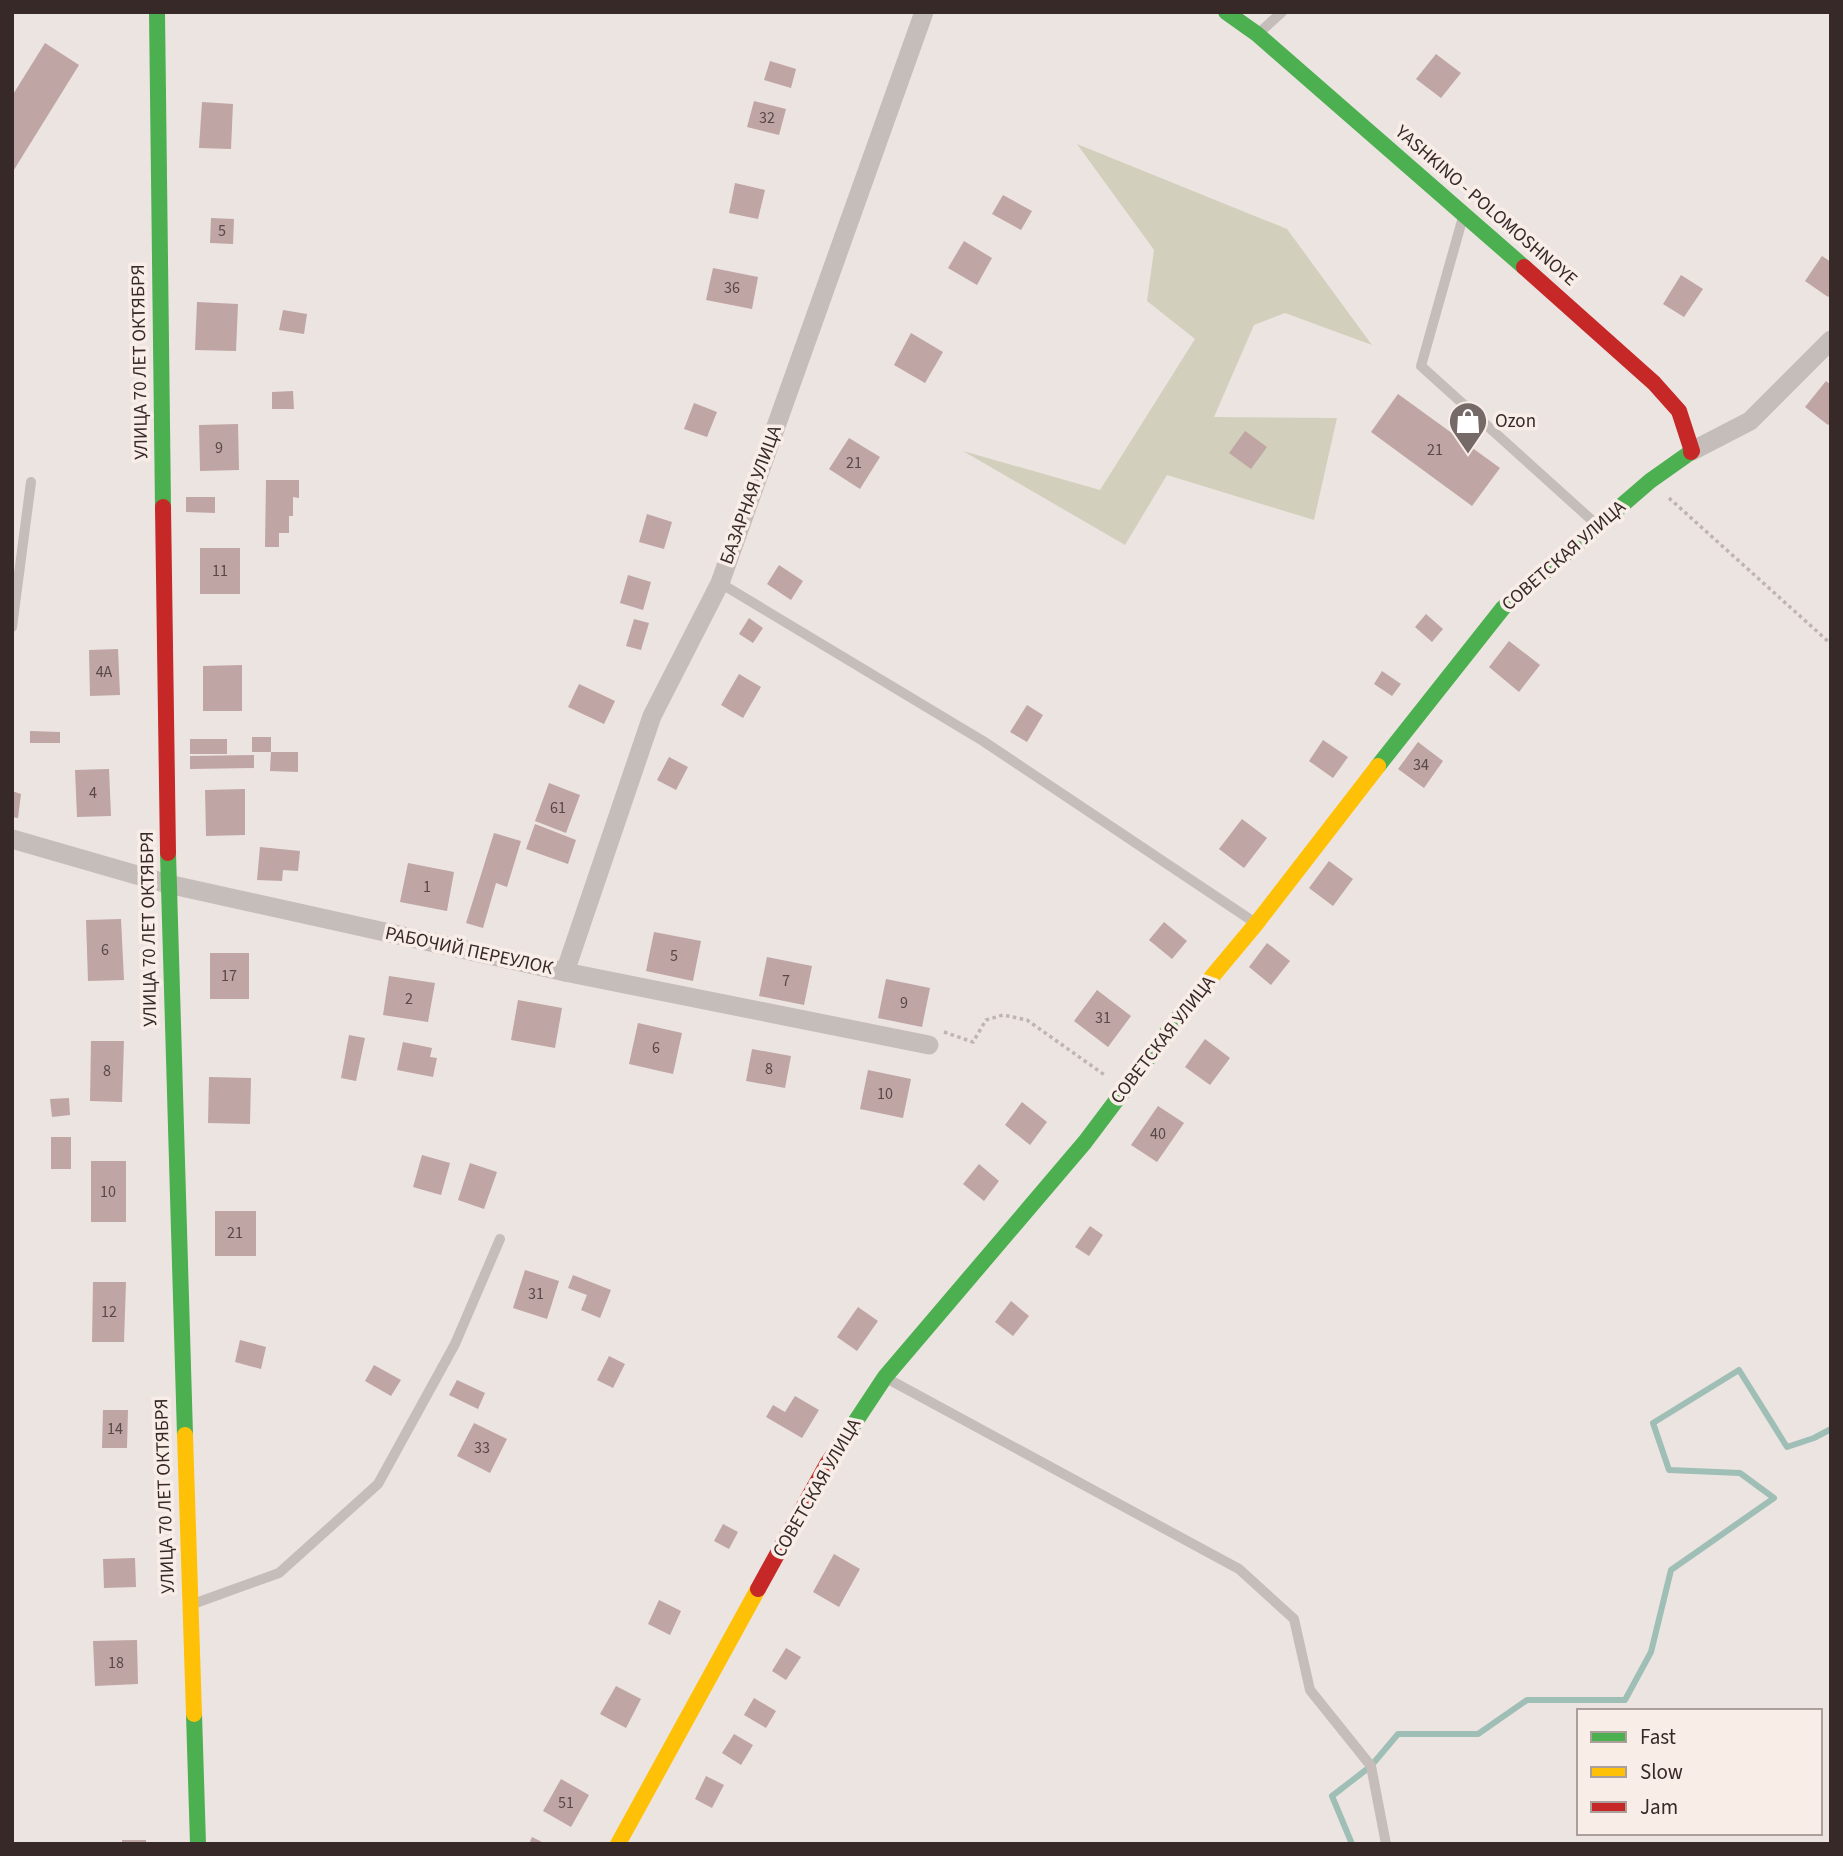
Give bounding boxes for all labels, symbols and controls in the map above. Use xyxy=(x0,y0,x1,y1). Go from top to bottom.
house number: 32 xyxy=(759,107,775,129)
street label: YASHKINO - POLOMOSHNOYE xyxy=(1388,119,1583,293)
house number: 5 xyxy=(218,220,226,242)
street label: УЛИЦА 70 ЛЕТ ОКТЯБРЯ xyxy=(125,264,155,460)
house number: 36 xyxy=(724,277,740,299)
shop icon: Ozon xyxy=(1447,400,1489,455)
place label: Ozon xyxy=(1495,408,1536,435)
street label: БАЗАРНАЯ УЛИЦА xyxy=(713,421,789,568)
house number: 9 xyxy=(215,437,223,459)
house number: 21 xyxy=(1427,439,1443,461)
house number: 21 xyxy=(846,452,862,474)
street label: СОВЕТСКАЯ УЛИЦА xyxy=(1496,494,1632,618)
house number: 11 xyxy=(212,560,228,582)
house number: 4А xyxy=(96,661,113,683)
house number: 34 xyxy=(1413,754,1429,776)
house number: 4 xyxy=(89,782,97,804)
house number: 61 xyxy=(550,797,566,819)
street label: УЛИЦА 70 ЛЕТ ОКТЯБРЯ xyxy=(134,831,164,1027)
house number: 1 xyxy=(423,876,431,898)
street label: РАБОЧИЙ ПЕРЕУЛОК xyxy=(383,920,555,982)
house number: 6 xyxy=(101,939,109,961)
house number: 5 xyxy=(670,945,678,967)
house number: 17 xyxy=(221,965,237,987)
house number: 7 xyxy=(782,970,790,992)
street label: СОВЕТСКАЯ УЛИЦА xyxy=(1104,970,1222,1110)
house number: 2 xyxy=(405,988,413,1010)
house number: 9 xyxy=(900,992,908,1014)
house number: 31 xyxy=(1095,1007,1111,1029)
house number: 6 xyxy=(652,1037,660,1059)
house number: 8 xyxy=(765,1058,773,1080)
house number: 8 xyxy=(103,1060,111,1082)
house number: 10 xyxy=(877,1083,893,1105)
house number: 40 xyxy=(1150,1123,1166,1145)
house number: 10 xyxy=(100,1181,116,1203)
house number: 21 xyxy=(227,1222,243,1244)
house number: 31 xyxy=(528,1283,544,1305)
house number: 12 xyxy=(101,1301,117,1323)
street label: УЛИЦА 70 ЛЕТ ОКТЯБРЯ xyxy=(148,1398,182,1594)
street label: СОВЕТСКАЯ УЛИЦА xyxy=(766,1413,868,1562)
house number: 14 xyxy=(107,1418,123,1440)
house number: 33 xyxy=(474,1437,490,1459)
house number: 18 xyxy=(108,1652,124,1674)
legend xyxy=(1577,1709,1822,1835)
text: Fast xyxy=(1640,1722,1676,1752)
text: Slow xyxy=(1640,1757,1683,1787)
house number: 51 xyxy=(558,1792,574,1814)
text: Jam xyxy=(1640,1792,1678,1822)

